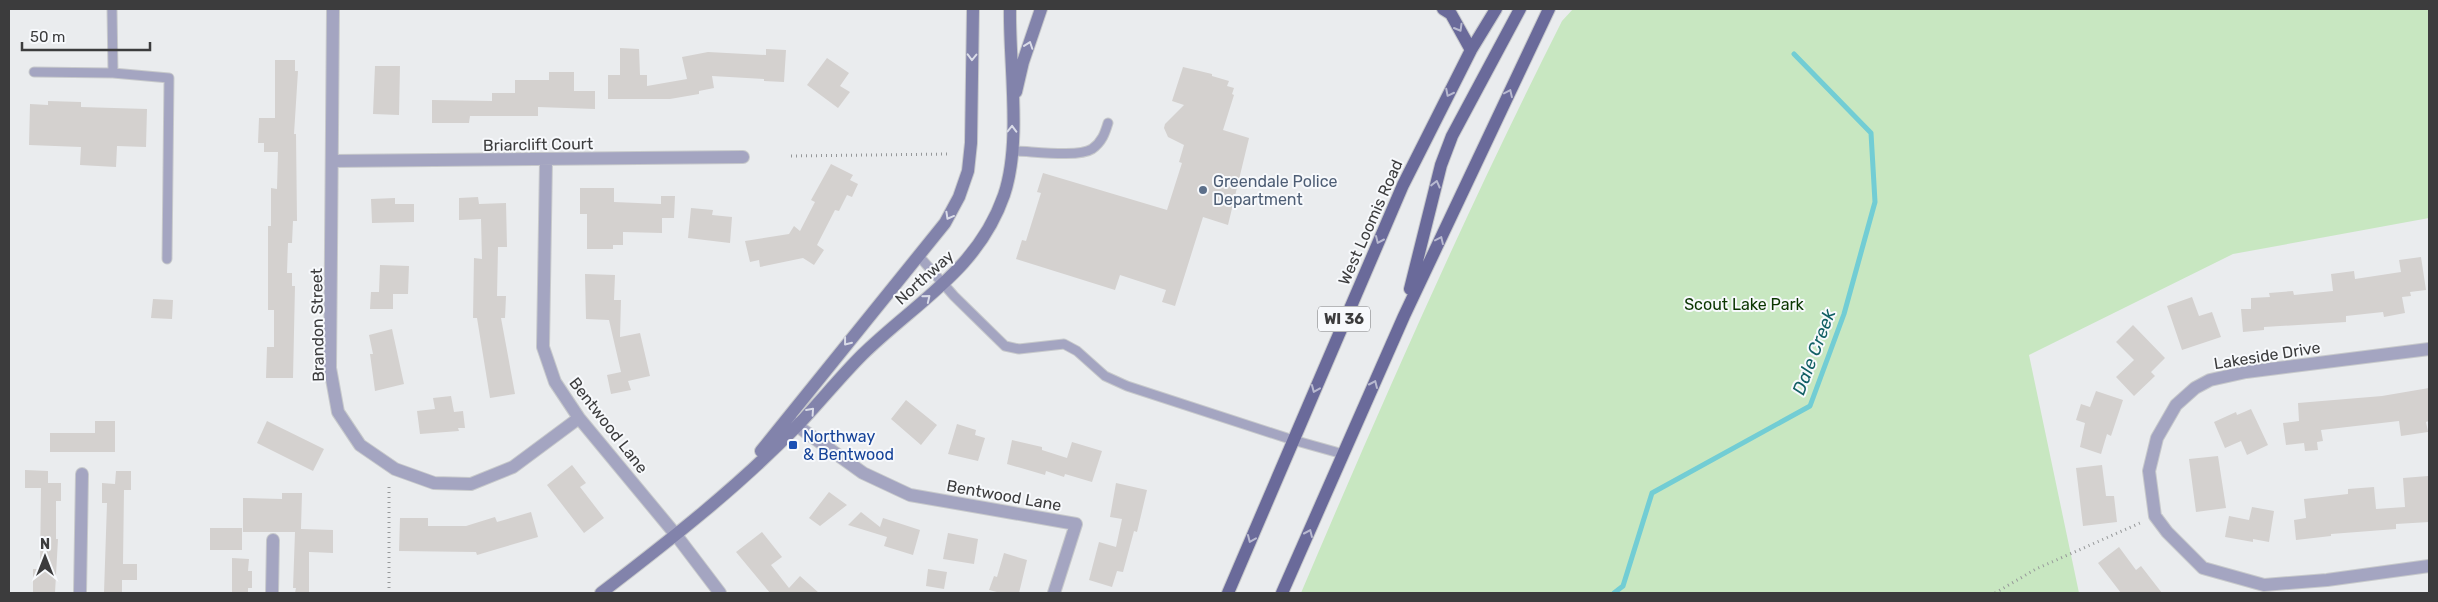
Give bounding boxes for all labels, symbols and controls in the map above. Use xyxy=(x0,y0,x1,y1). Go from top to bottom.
scale bar xyxy=(22,20,150,52)
one-way arrow xyxy=(1452,23,1462,32)
text: 50 m xyxy=(30,28,65,46)
one-way arrow xyxy=(1023,41,1033,49)
one-way arrow xyxy=(967,54,978,62)
one-way arrow xyxy=(1445,88,1455,97)
one-way arrow xyxy=(1503,90,1513,99)
one-way arrow xyxy=(1007,125,1017,132)
street label: Briarclift Court xyxy=(483,134,593,155)
street label: West Loomis Road xyxy=(1334,157,1407,288)
place label: Greendale Police Department xyxy=(1213,172,1337,209)
one-way arrow xyxy=(1430,179,1441,188)
marker: Greendale Police Department xyxy=(1197,184,1209,196)
one-way arrow xyxy=(945,210,955,219)
one-way arrow xyxy=(1374,235,1385,244)
one-way arrow xyxy=(1434,236,1444,245)
street label: Northway xyxy=(891,246,958,309)
street label: Brandon Street xyxy=(307,268,328,382)
one-way arrow xyxy=(921,295,931,304)
park label: Scout Lake Park xyxy=(1684,295,1805,314)
water label: Dale Creek xyxy=(1788,305,1841,398)
road number: WI 36 xyxy=(1318,306,1370,332)
one-way arrow xyxy=(845,336,853,345)
street label: Lakeside Drive xyxy=(2212,338,2322,373)
street label: Bentwood Lane xyxy=(565,374,652,477)
one-way arrow xyxy=(1368,380,1379,389)
one-way arrow xyxy=(1310,384,1321,393)
one-way arrow xyxy=(805,408,814,417)
place label: Northway & Bentwood xyxy=(803,427,894,464)
marker: Northway & Bentwood xyxy=(787,439,799,451)
street label: Bentwood Lane xyxy=(945,476,1063,515)
one-way arrow xyxy=(1302,529,1313,538)
north arrow xyxy=(20,532,70,582)
one-way arrow xyxy=(1247,534,1258,543)
text: N xyxy=(40,536,50,553)

